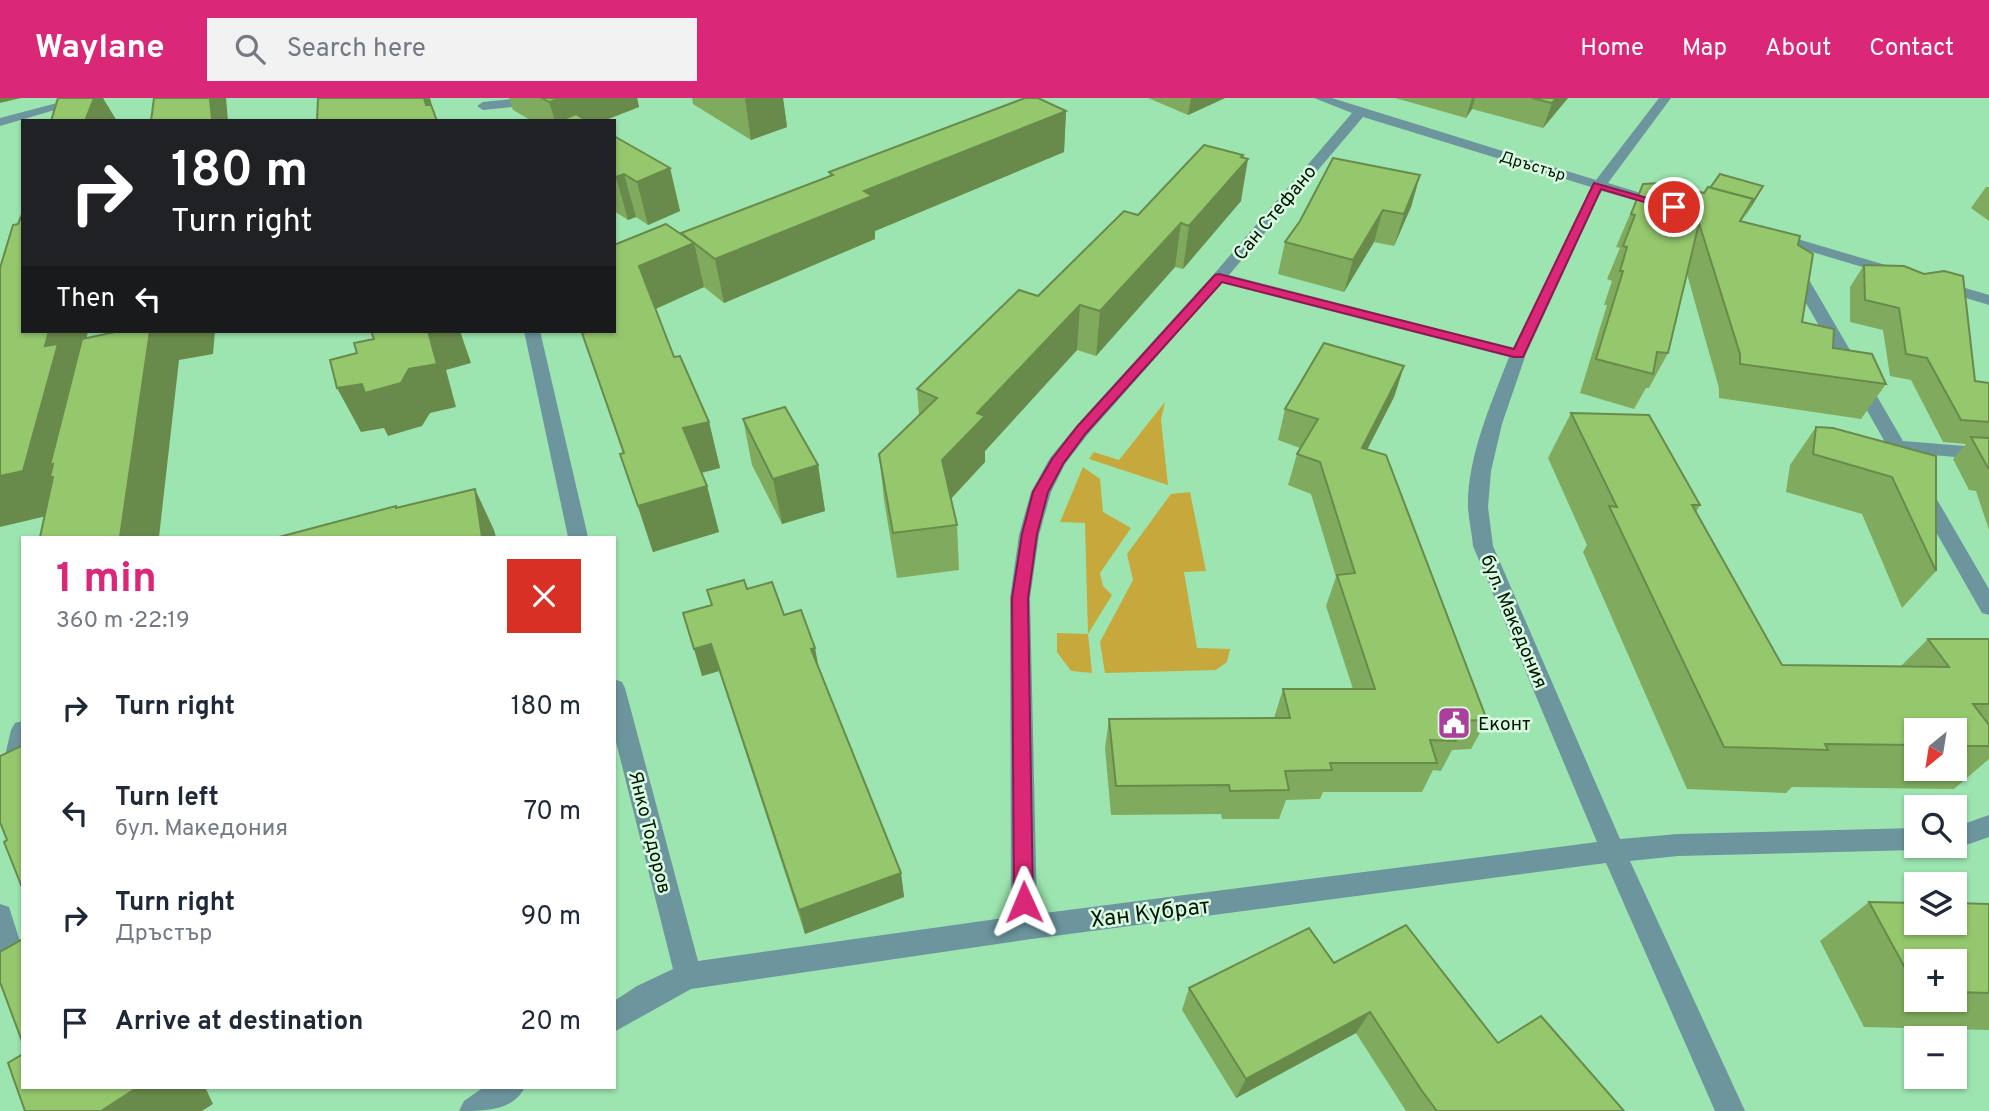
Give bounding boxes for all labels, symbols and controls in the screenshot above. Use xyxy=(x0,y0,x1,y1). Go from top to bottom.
search box xyxy=(207,18,697,81)
text: Waylane xyxy=(35,28,165,70)
icon: search xyxy=(231,30,269,68)
text: Search here xyxy=(287,33,426,66)
text: Home xyxy=(1580,34,1644,64)
text: Map xyxy=(1682,34,1727,64)
text: About xyxy=(1765,34,1831,64)
text: Contact xyxy=(1869,34,1954,64)
text: 180 m xyxy=(171,142,308,204)
icon: right xyxy=(56,147,147,238)
street label: Дръстър xyxy=(1497,147,1568,186)
street label: Сан Стефано xyxy=(1229,161,1322,266)
pin xyxy=(1644,177,1704,237)
icon: arrive xyxy=(1655,188,1693,226)
text: Turn right xyxy=(171,203,313,243)
icon: left xyxy=(129,280,167,318)
text: Then xyxy=(56,283,115,316)
street label: бул. Македония xyxy=(1474,551,1552,692)
text: 1 min xyxy=(56,554,157,607)
button: close xyxy=(507,559,581,633)
text: 360 m · 22:19 xyxy=(56,607,190,636)
icon: right xyxy=(56,689,94,727)
text: Turn right xyxy=(115,691,235,724)
text: 180 m xyxy=(511,691,581,724)
public building icon: Еконт xyxy=(1435,704,1473,742)
place label: Еконт xyxy=(1478,713,1531,737)
north arrow xyxy=(1904,718,1967,780)
map controls xyxy=(1904,718,1967,1089)
street label: Янко Тодоров xyxy=(622,769,676,896)
text: Turn left xyxy=(115,782,219,815)
icon: left xyxy=(56,794,94,832)
button: search xyxy=(1904,795,1967,858)
text: 70 m xyxy=(523,796,581,829)
text: бул. Македония xyxy=(115,815,288,844)
position arrow xyxy=(987,865,1061,939)
button: layers xyxy=(1904,872,1967,935)
text: Turn right xyxy=(115,887,235,920)
street label: Хан Кубрат xyxy=(1089,893,1212,936)
icon: right xyxy=(56,899,94,937)
text: 90 m xyxy=(521,901,581,934)
text: Дръстър xyxy=(115,920,212,949)
button: + xyxy=(1904,949,1967,1012)
icon: arrive xyxy=(56,1004,94,1042)
text: Arrive at destination xyxy=(115,1006,363,1039)
text: 20 m xyxy=(520,1006,581,1039)
button: − xyxy=(1904,1026,1967,1089)

